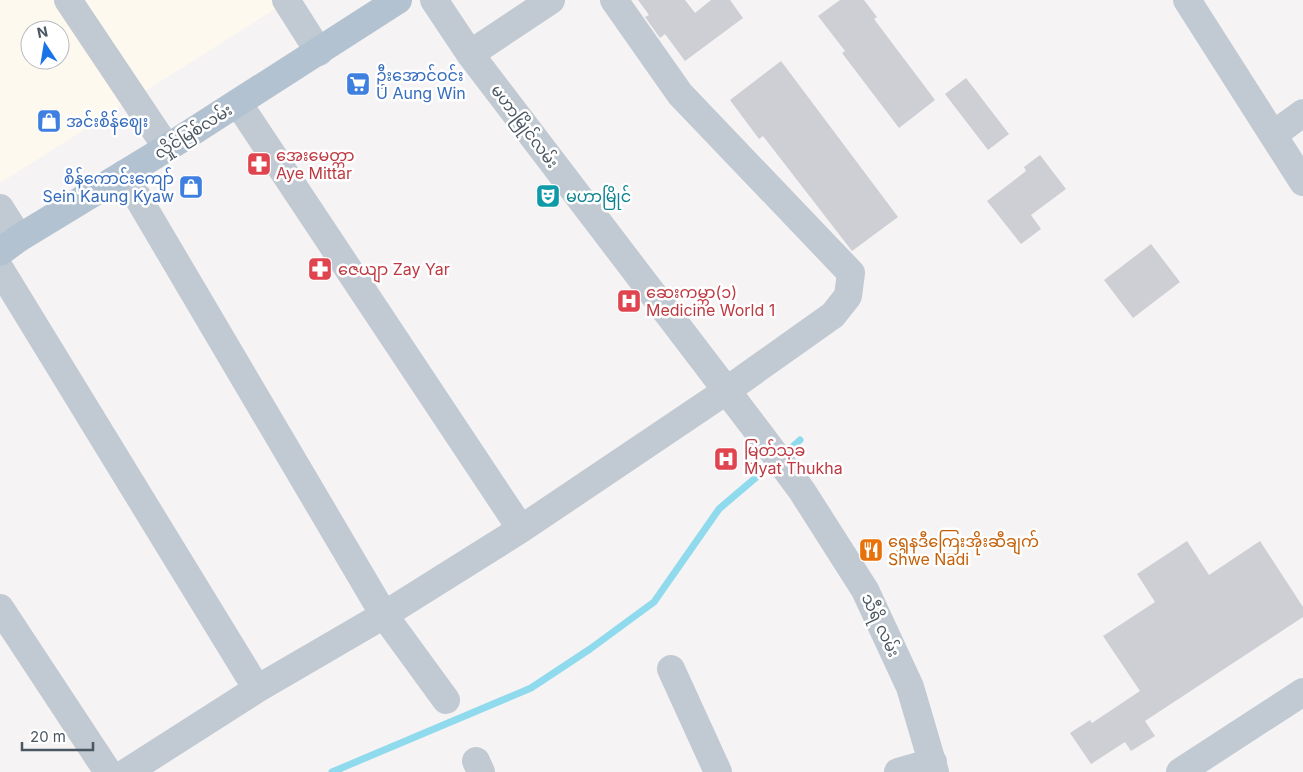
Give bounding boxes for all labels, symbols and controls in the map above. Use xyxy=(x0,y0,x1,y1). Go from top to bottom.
north arrow xyxy=(20,20,70,70)
text: N xyxy=(35,22,49,41)
place label: ဦးအောင်ဝင်း U Aung Win xyxy=(376,64,466,103)
supermarket icon: ဦးအောင်ဝင်း U Aung Win xyxy=(345,71,371,97)
street label: မဟာမြိုင်လမ်း xyxy=(484,80,564,174)
street label: လှိုင်မြစ်လမ်း xyxy=(150,98,238,166)
shop icon: အင်းစိန်ဈေး xyxy=(36,108,62,134)
place label: အင်းစိန်ဈေး xyxy=(66,110,148,135)
place label: အေးမေတ္တာ Aye Mittar xyxy=(276,145,354,183)
pharmacy icon: အေးမေတ္တာ Aye Mittar xyxy=(246,151,272,177)
place label: စိန်ကောင်းကျော် Sein Kaung Kyaw xyxy=(43,167,174,206)
shop icon: စိန်ကောင်းကျော် Sein Kaung Kyaw xyxy=(178,174,204,200)
theatre icon: မဟာမြိုင် xyxy=(535,183,561,209)
place label: မဟာမြိုင် xyxy=(566,185,631,210)
pharmacy icon: ဇေယျာ Zay Yar xyxy=(307,256,333,282)
place label: ဇေယျာ Zay Yar xyxy=(338,259,450,283)
place label: ဆေးကမ္ဘာ(၁) Medicine World 1 xyxy=(646,282,775,320)
hospital icon: ဆေးကမ္ဘာ(၁) Medicine World 1 xyxy=(616,288,642,314)
place label: မြတ်သုခ Myat Thukha xyxy=(744,439,843,478)
hospital icon: မြတ်သုခ Myat Thukha xyxy=(713,446,739,472)
place label: ရွှေနဒီကြေးအိုးဆီချက် Shwe Nadi xyxy=(888,530,1039,569)
restaurant icon: ရွှေနဒီကြေးအိုးဆီချက် Shwe Nadi xyxy=(858,537,884,563)
street label: သီရိ လမ်း xyxy=(854,590,905,662)
scale bar xyxy=(22,720,94,752)
text: 20 m xyxy=(30,727,66,746)

